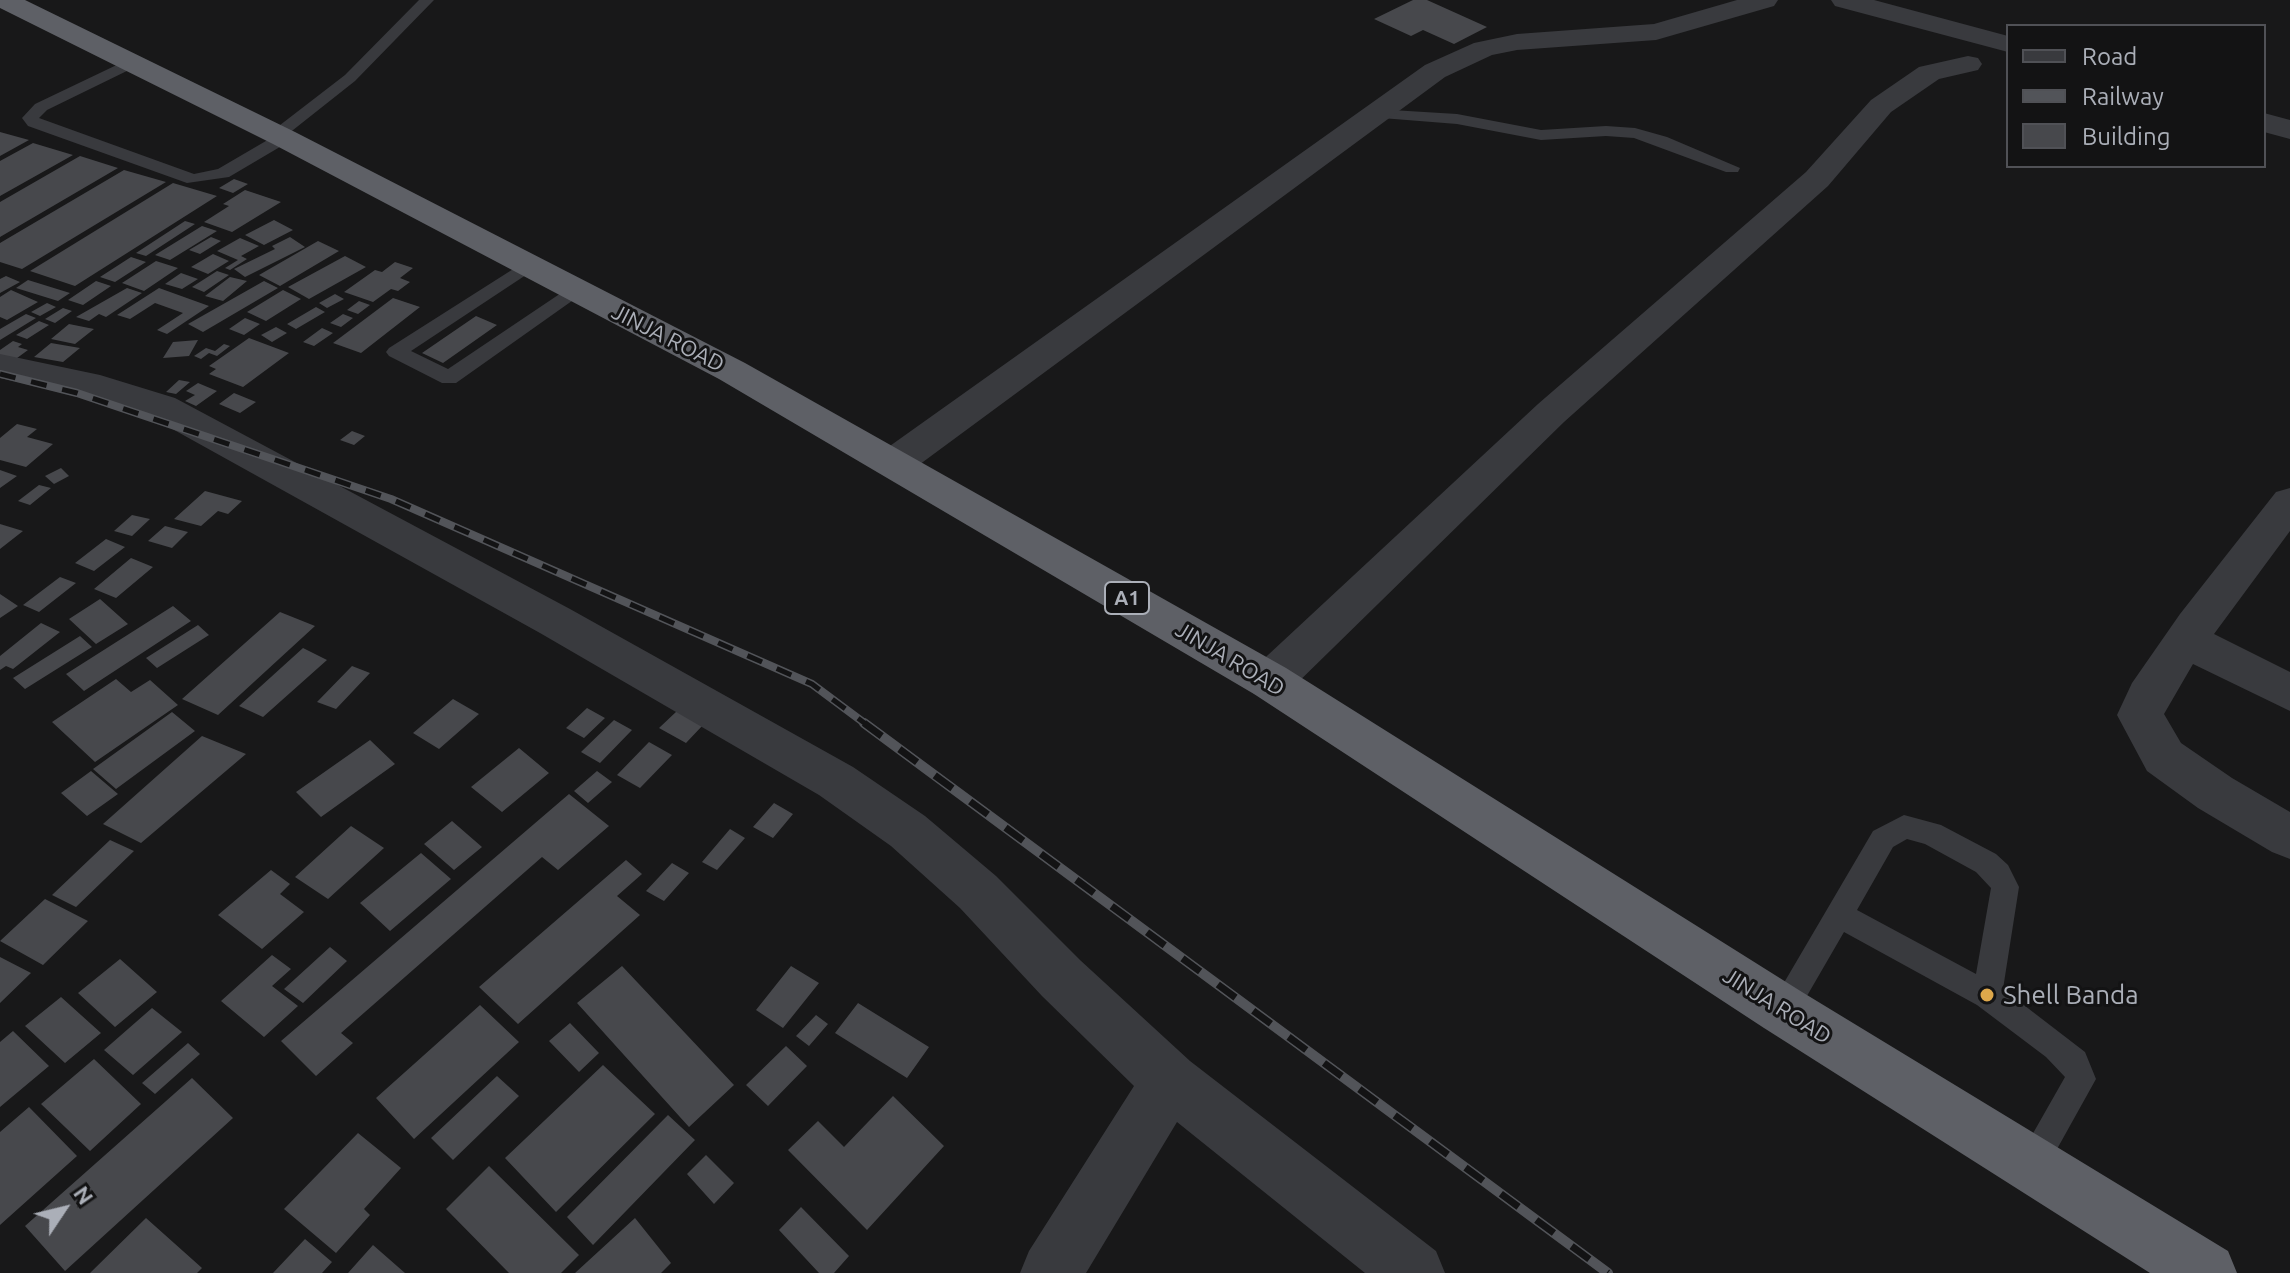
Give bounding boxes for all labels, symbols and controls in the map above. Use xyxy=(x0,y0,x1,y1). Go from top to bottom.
legend xyxy=(2006,24,2266,168)
text: Road xyxy=(2082,43,2137,70)
text: Railway xyxy=(2082,83,2164,110)
text: Building xyxy=(2082,123,2170,150)
street label: JINJA ROAD xyxy=(607,298,729,378)
road number: A1 xyxy=(1105,582,1149,614)
street label: JINJA ROAD xyxy=(1171,616,1289,702)
street label: JINJA ROAD xyxy=(1718,962,1836,1050)
place label: Shell Banda xyxy=(2003,979,2139,1011)
marker: Shell Banda xyxy=(1978,986,1996,1004)
north arrow xyxy=(24,1169,104,1249)
text: N xyxy=(69,1181,99,1209)

